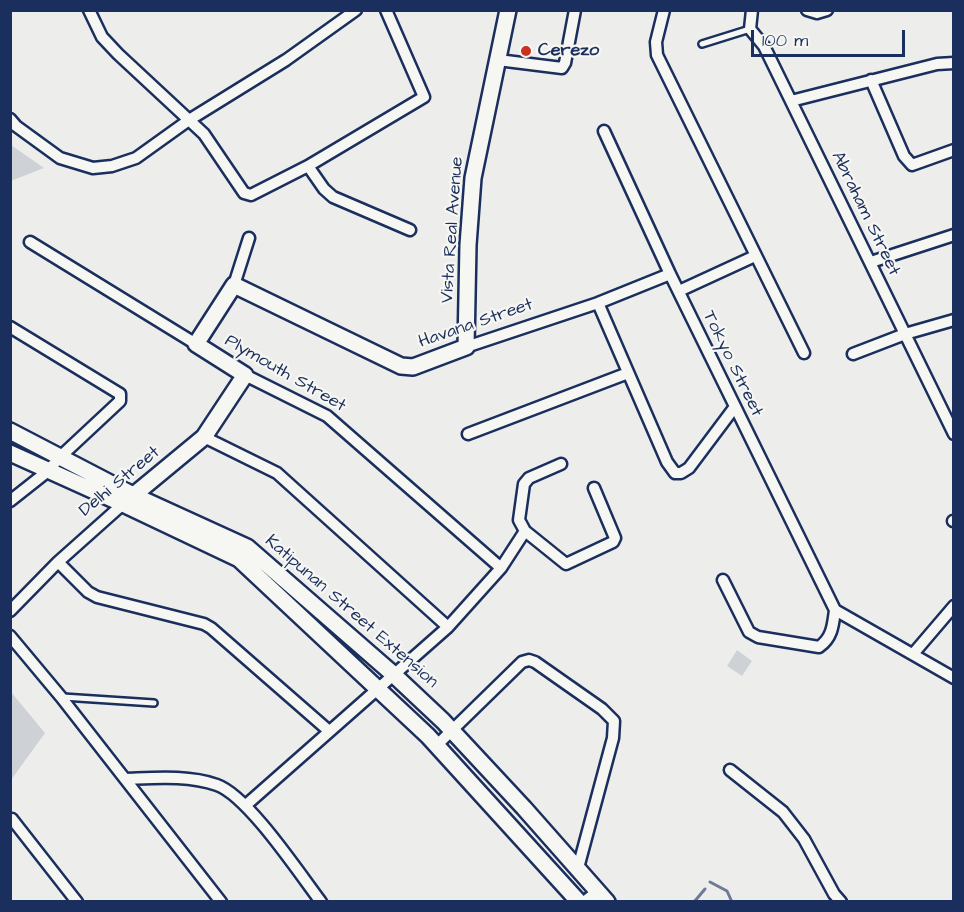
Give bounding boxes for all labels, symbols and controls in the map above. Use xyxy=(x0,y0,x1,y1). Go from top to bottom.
scale bar xyxy=(754,18,908,56)
text: 100 m xyxy=(762,28,808,53)
place label: Cerezo xyxy=(538,40,599,62)
marker: Cerezo xyxy=(519,44,533,58)
street label: Abraham Street xyxy=(826,148,904,280)
street label: Vista Real Avenue xyxy=(437,156,469,304)
street label: Havana Street xyxy=(416,294,536,354)
street label: Tokyo Street xyxy=(697,308,767,420)
street label: Plymouth Street xyxy=(221,331,349,417)
street label: Delhi Street xyxy=(75,442,165,522)
street label: Katipunan Street Extension xyxy=(260,531,442,693)

